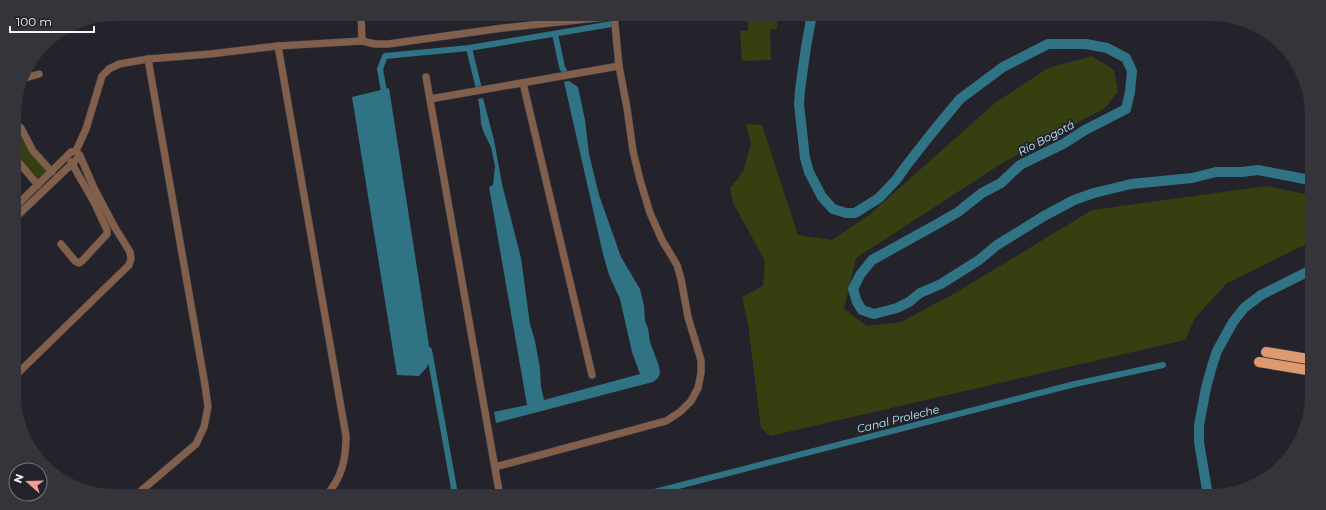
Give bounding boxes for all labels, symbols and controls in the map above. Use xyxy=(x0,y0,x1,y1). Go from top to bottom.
scale bar xyxy=(10,8,94,34)
text: 100 m xyxy=(16,14,52,29)
water label: Río Bogotá xyxy=(1015,117,1077,159)
water label: Canal Proleche xyxy=(855,402,941,436)
north arrow xyxy=(8,462,48,502)
text: N xyxy=(11,472,27,485)

